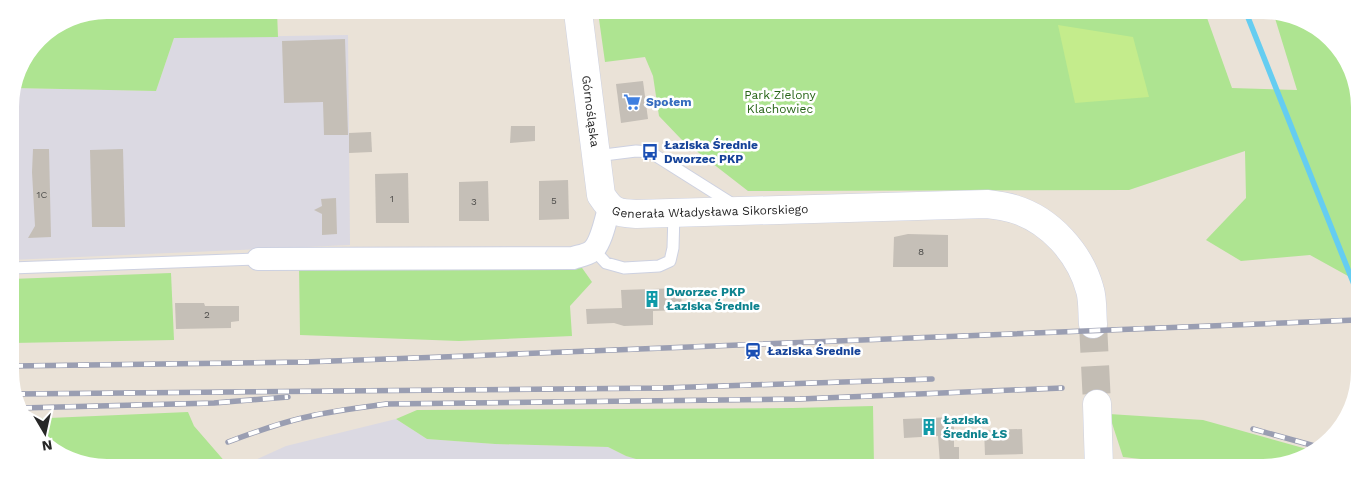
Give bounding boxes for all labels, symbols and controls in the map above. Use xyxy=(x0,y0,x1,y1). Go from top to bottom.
street label: Górnośląska xyxy=(579,75,602,148)
park label: Park Zielony Klachowiec xyxy=(744,88,817,116)
supermarket icon: Społem xyxy=(622,92,642,112)
place label: Społem xyxy=(646,95,692,109)
place label: Łaziska Średnie Dworzec PKP xyxy=(664,138,758,166)
bus stop icon: Łaziska Średnie Dworzec PKP xyxy=(640,142,660,162)
house number: 1C xyxy=(37,189,48,200)
house number: 1 xyxy=(390,193,394,204)
house number: 5 xyxy=(551,195,557,206)
house number: 3 xyxy=(471,196,477,207)
street label: Generała Władysława Sikorskiego xyxy=(610,202,809,221)
house number: 8 xyxy=(918,246,924,257)
place label: Dworzec PKP Łaziska Średnie xyxy=(666,285,760,313)
building icon: Dworzec PKP Łaziska Średnie xyxy=(642,289,662,309)
house number: 2 xyxy=(204,309,210,320)
station icon: Łaziska Średnie xyxy=(743,341,763,361)
place label: Łaziska Średnie xyxy=(767,344,861,358)
north arrow xyxy=(20,408,70,458)
place label: Łaziska Średnie ŁS xyxy=(943,413,1008,441)
building icon: Łaziska Średnie ŁS xyxy=(919,417,939,437)
text: N xyxy=(41,437,53,455)

